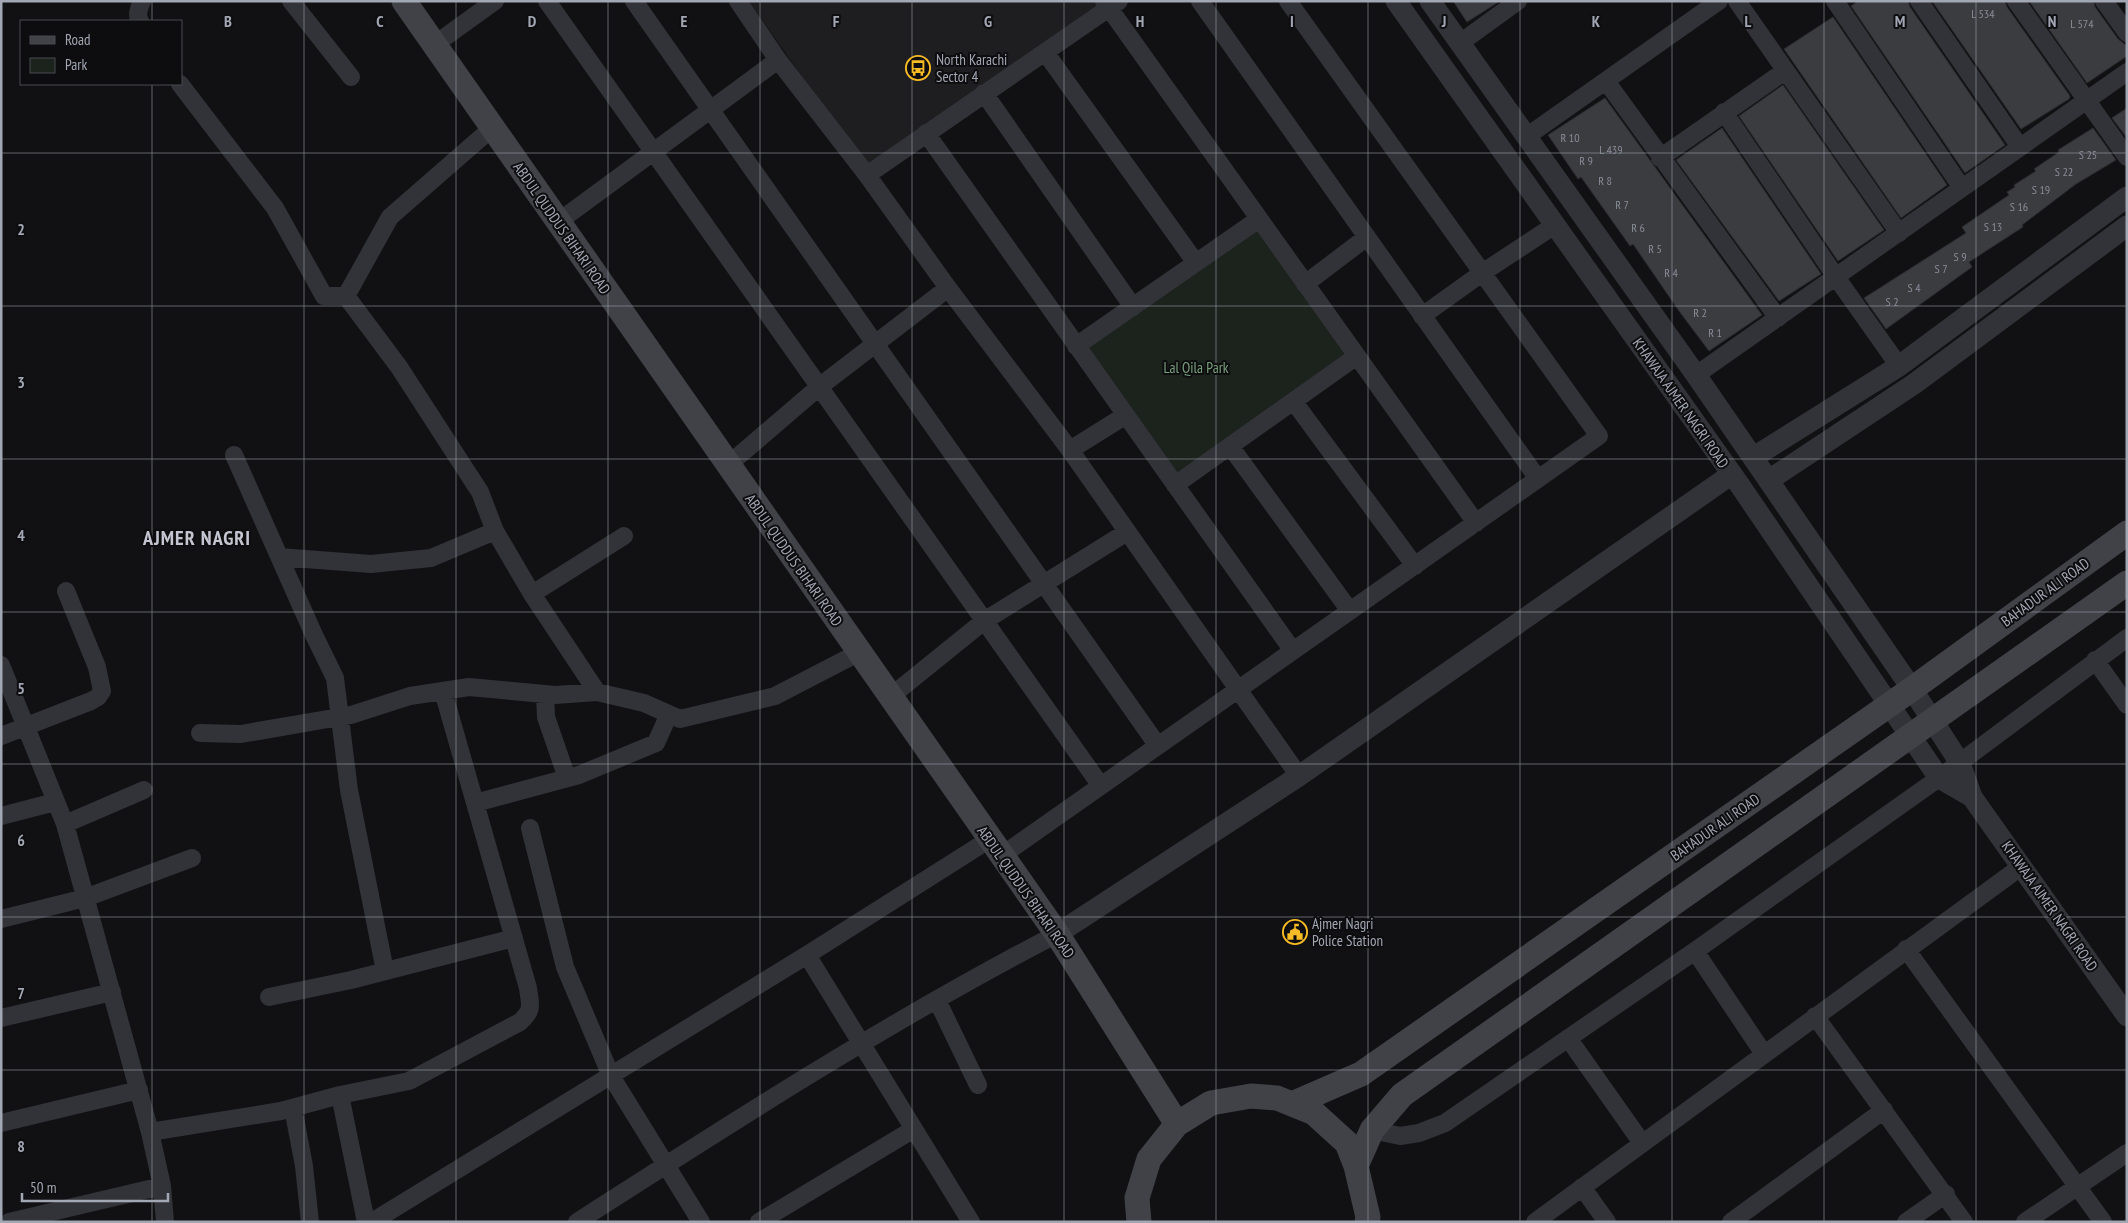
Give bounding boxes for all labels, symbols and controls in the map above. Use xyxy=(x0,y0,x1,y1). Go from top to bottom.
house number: L 534 xyxy=(1971,6,1995,21)
text: B xyxy=(224,11,232,31)
text: C xyxy=(376,11,384,31)
text: D xyxy=(528,11,537,31)
text: E xyxy=(681,11,688,31)
text: F xyxy=(833,11,840,31)
text: G xyxy=(984,11,992,31)
text: H xyxy=(1136,11,1144,31)
text: I xyxy=(1290,11,1294,31)
text: J xyxy=(1441,11,1446,31)
text: K xyxy=(1592,11,1601,31)
text: L xyxy=(1745,11,1752,31)
text: M xyxy=(1895,11,1905,31)
text: N xyxy=(2048,11,2056,31)
house number: L 574 xyxy=(2070,16,2094,31)
legend xyxy=(20,20,182,85)
text: Road xyxy=(65,30,91,49)
place label: North Karachi Sector 4 xyxy=(936,50,1007,86)
text: Park xyxy=(65,55,87,74)
bus stop icon: North Karachi Sector 4 xyxy=(905,55,931,81)
house number: R 10 xyxy=(1560,130,1580,145)
house number: L 439 xyxy=(1599,142,1623,157)
house number: S 25 xyxy=(2079,147,2097,162)
house number: R 9 xyxy=(1579,153,1593,168)
street label: ABDUL QUDDUS BIHARI ROAD xyxy=(509,158,615,298)
house number: S 22 xyxy=(2055,164,2073,179)
house number: R 8 xyxy=(1598,173,1612,188)
house number: S 19 xyxy=(2032,182,2050,197)
house number: R 7 xyxy=(1615,197,1629,212)
house number: S 16 xyxy=(2010,199,2028,214)
text: 2 xyxy=(17,219,25,239)
house number: S 13 xyxy=(1984,219,2002,234)
house number: R 6 xyxy=(1631,220,1645,235)
house number: R 5 xyxy=(1648,241,1662,256)
house number: S 9 xyxy=(1953,249,1967,264)
house number: S 7 xyxy=(1934,261,1948,276)
house number: R 4 xyxy=(1664,265,1678,280)
house number: S 4 xyxy=(1907,280,1921,295)
house number: S 2 xyxy=(1885,294,1899,309)
house number: R 2 xyxy=(1693,305,1707,320)
house number: R 1 xyxy=(1708,325,1722,340)
street label: KHAWAJA AJMER NAGRI ROAD xyxy=(1629,334,1733,472)
park label: Lal Qila Park xyxy=(1163,358,1229,377)
text: 3 xyxy=(17,372,25,392)
street label: ABDUL QUDDUS BIHARI ROAD xyxy=(741,490,847,630)
text: 4 xyxy=(17,525,25,545)
district label: AJMER NAGRI xyxy=(142,525,251,551)
street label: BAHADUR ALI ROAD xyxy=(1997,553,2093,630)
text: 5 xyxy=(17,678,25,698)
street label: BAHADUR ALI ROAD xyxy=(1667,789,1763,865)
street label: ABDUL QUDDUS BIHARI ROAD xyxy=(973,822,1079,962)
text: 6 xyxy=(17,830,25,850)
street label: KHAWAJA AJMER NAGRI ROAD xyxy=(1998,837,2102,975)
place label: Ajmer Nagri Police Station xyxy=(1312,914,1383,950)
public building icon: Ajmer Nagri Police Station xyxy=(1282,919,1308,945)
text: 7 xyxy=(17,983,25,1003)
text: 8 xyxy=(17,1136,25,1156)
scale bar xyxy=(22,1170,169,1202)
text: 50 m xyxy=(30,1178,56,1197)

